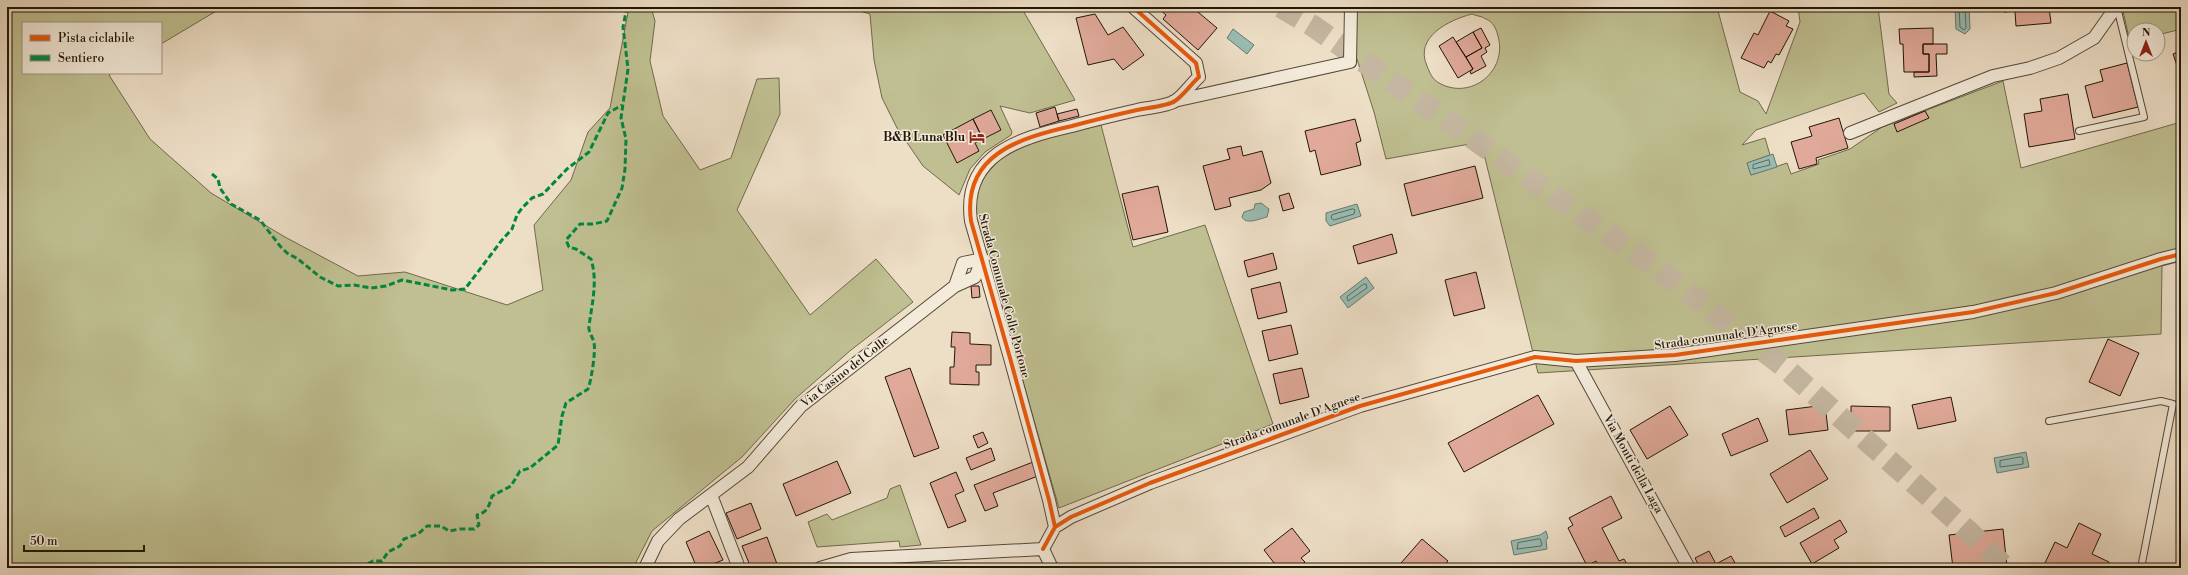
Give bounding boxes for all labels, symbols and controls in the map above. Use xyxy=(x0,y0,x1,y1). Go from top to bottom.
legend xyxy=(22,22,162,74)
north arrow xyxy=(2126,22,2166,62)
text: N xyxy=(2142,26,2151,40)
text: Pista ciclabile xyxy=(58,31,135,46)
text: Sentiero xyxy=(58,51,104,66)
hotel icon: B&B Luna Blu xyxy=(968,128,986,146)
place label: B&B Luna Blu xyxy=(883,130,966,145)
street label: Strada Comunale Colle Portone xyxy=(975,212,1033,380)
street label: Strada comunale D'Agnese xyxy=(1653,319,1799,353)
street label: Via Casino del Colle xyxy=(797,333,892,412)
street label: Strada comunale D'Agnese xyxy=(1222,389,1362,453)
street label: Via Monti della Laga xyxy=(1599,411,1667,517)
scale bar xyxy=(24,527,144,553)
text: 50 m xyxy=(30,534,58,549)

